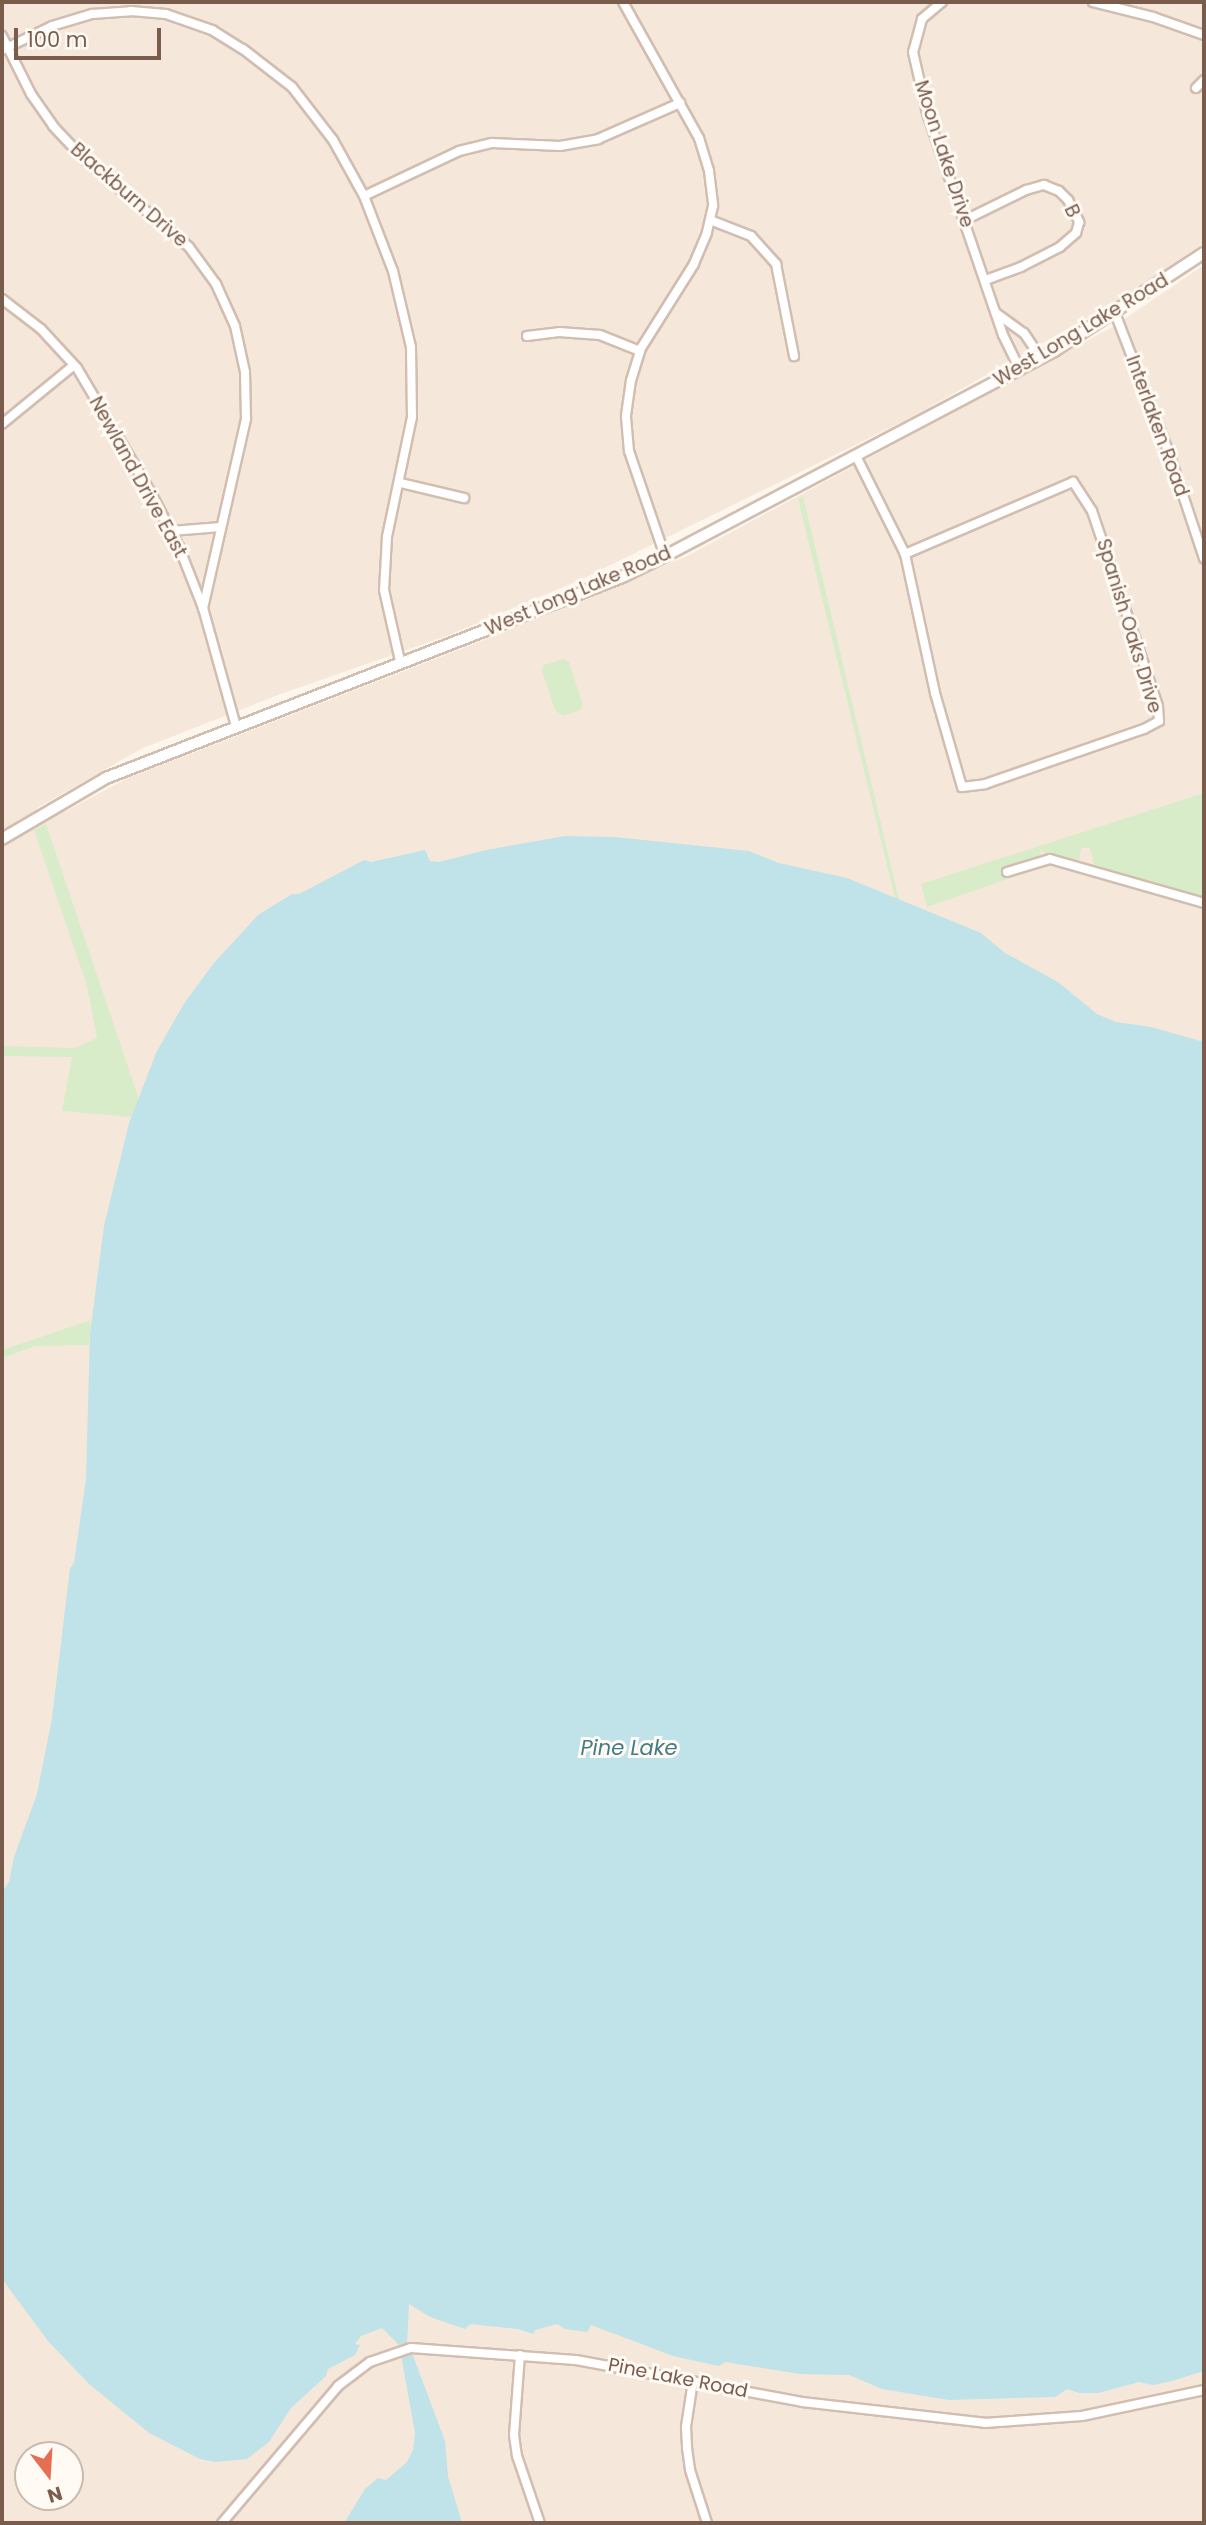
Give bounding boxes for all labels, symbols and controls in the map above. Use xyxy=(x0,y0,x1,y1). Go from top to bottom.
scale bar xyxy=(18,14,164,58)
text: 100 m xyxy=(27,25,87,54)
street label: Moon Lake Drive xyxy=(909,78,979,230)
street label: Blackburn Drive xyxy=(66,138,192,252)
street label: B xyxy=(1059,201,1085,221)
street label: West Long Lake Road xyxy=(990,269,1172,391)
street label: Interlaken Road xyxy=(1121,352,1193,500)
street label: Newland Drive East xyxy=(84,393,192,561)
street label: Spanish Oaks Drive xyxy=(1092,536,1166,716)
street label: West Long Lake Road xyxy=(482,541,674,641)
water label: Pine Lake xyxy=(580,1735,678,1761)
street label: Pine Lake Road xyxy=(606,2353,750,2403)
north arrow xyxy=(14,2441,84,2511)
text: N xyxy=(44,2480,65,2510)

